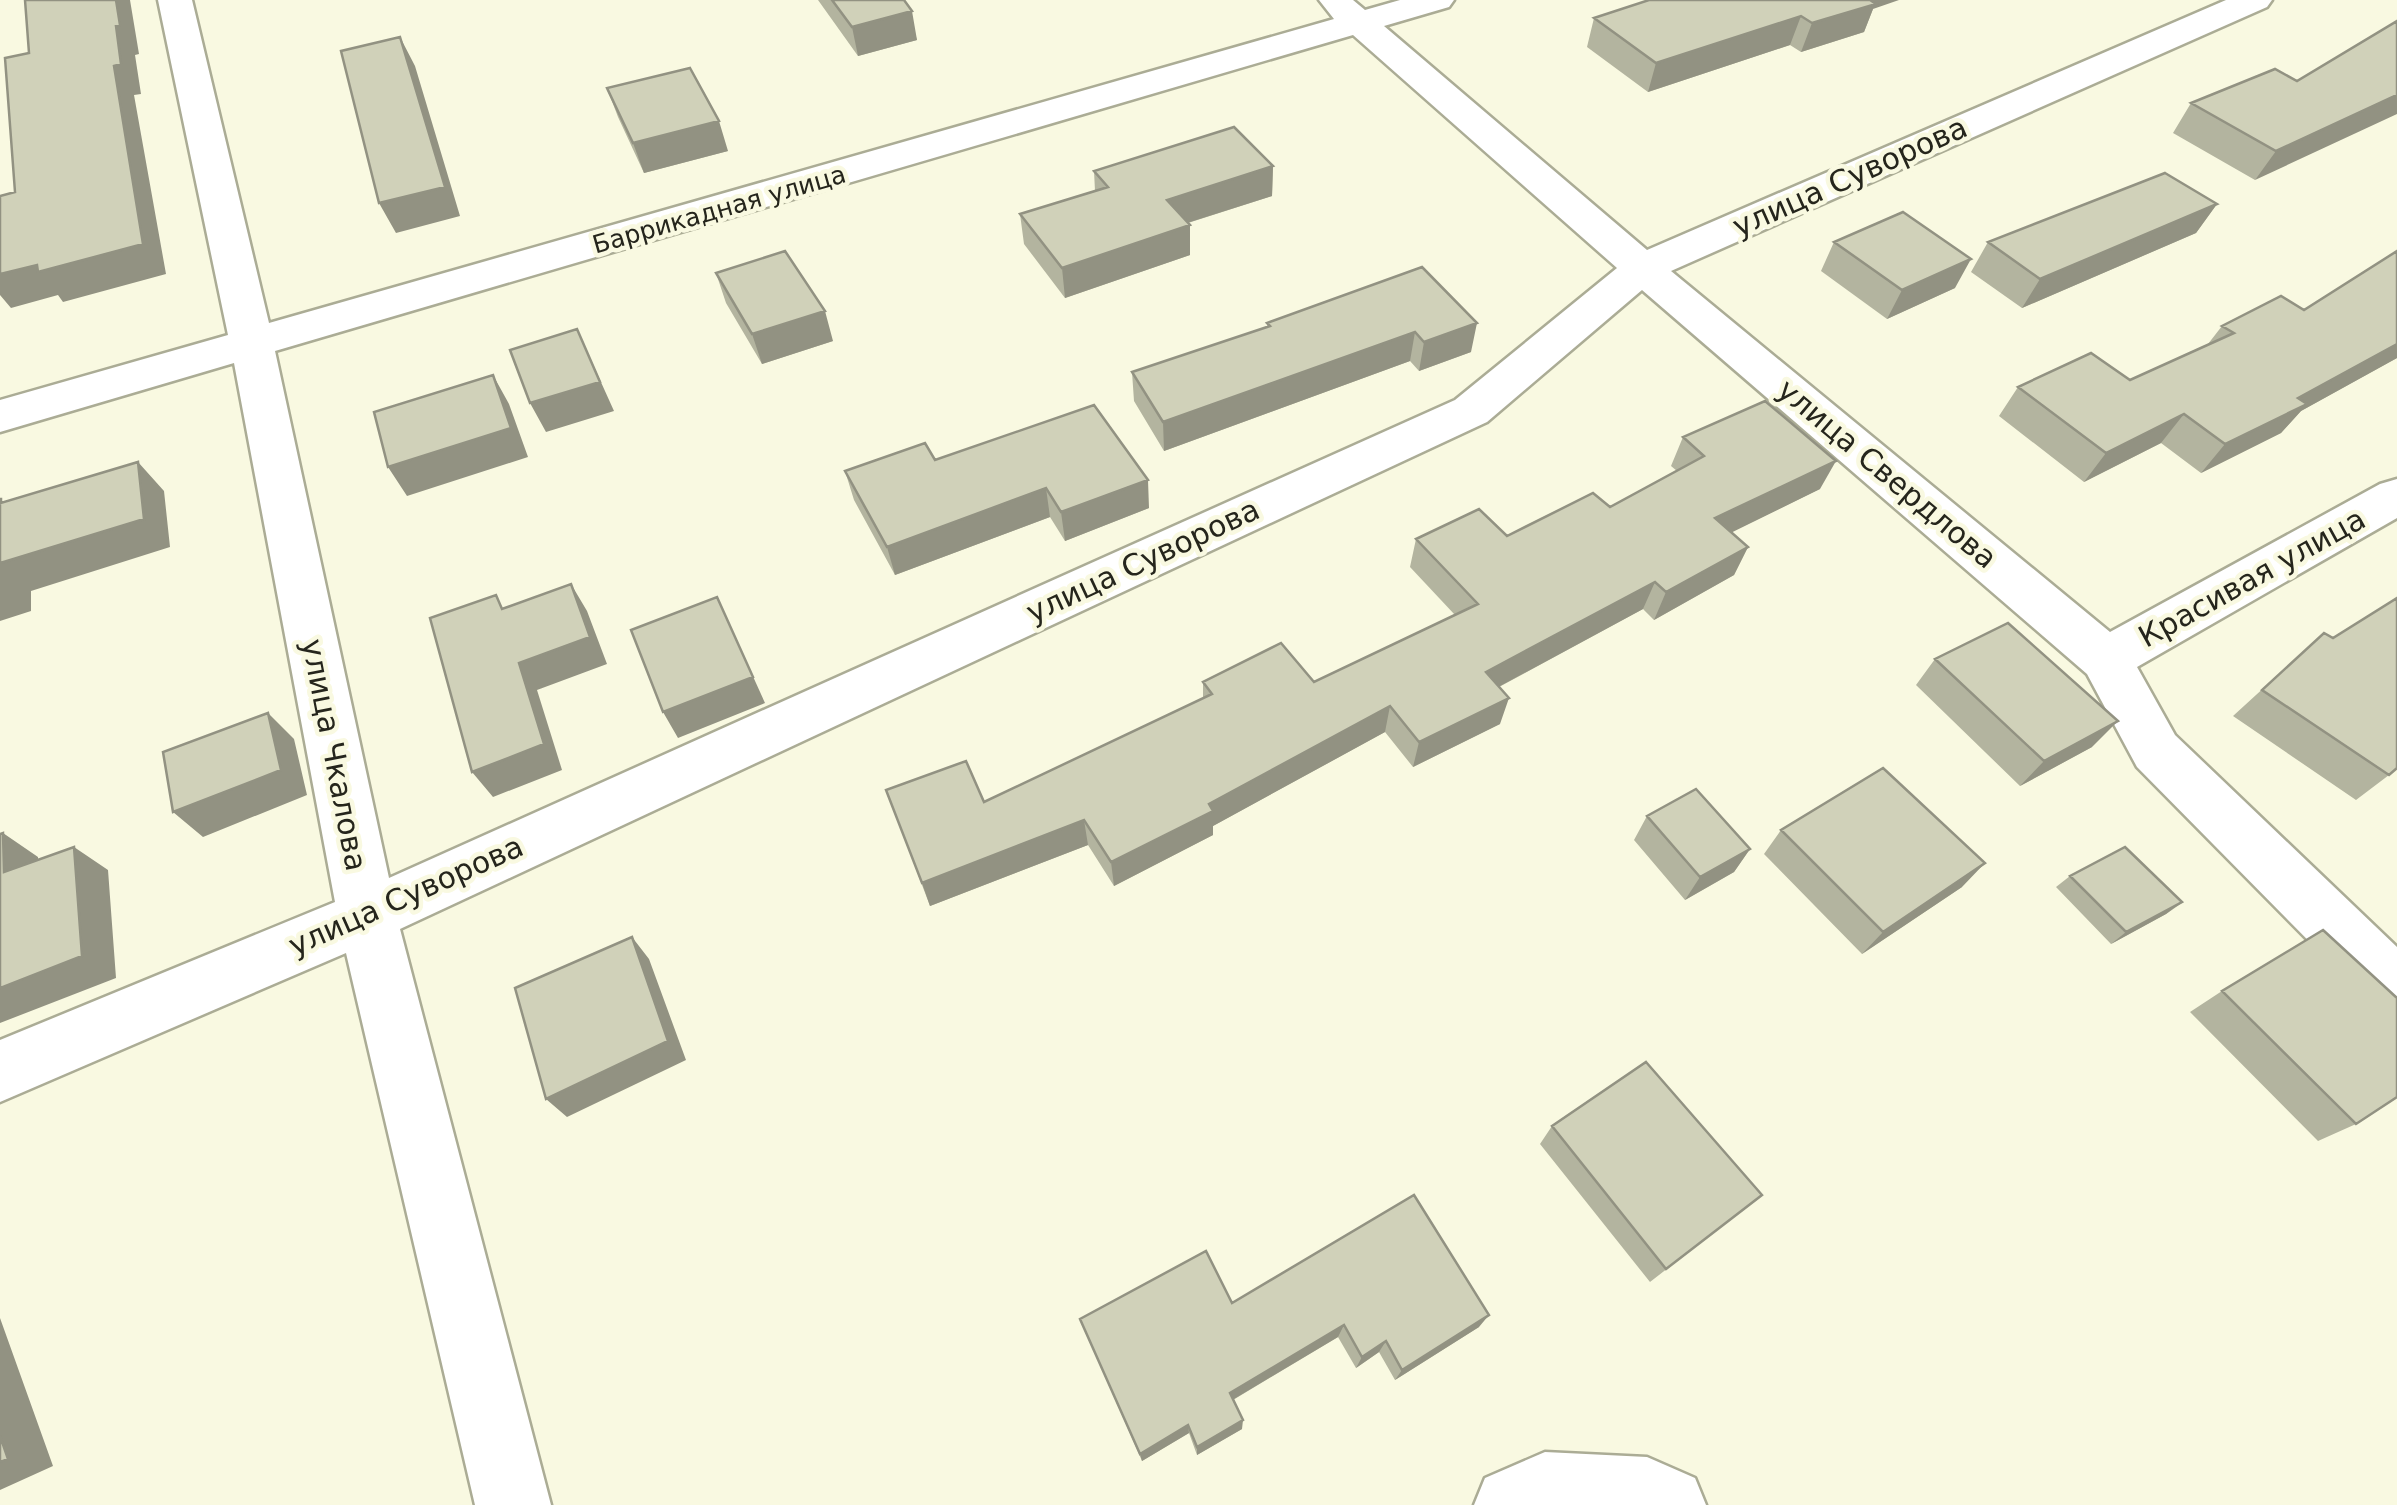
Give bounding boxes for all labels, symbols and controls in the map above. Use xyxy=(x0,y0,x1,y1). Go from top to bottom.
street label: улица Суворова xyxy=(1727,109,1972,244)
street label: Баррикадная улица xyxy=(589,159,849,260)
street label: улица Свердлова xyxy=(1771,372,2004,575)
street label: улица Суворова xyxy=(1021,491,1265,630)
street label: Красивая улица xyxy=(2132,501,2371,654)
street label: улица Чкалова xyxy=(295,636,374,874)
street label: улица Суворова xyxy=(283,828,528,963)

